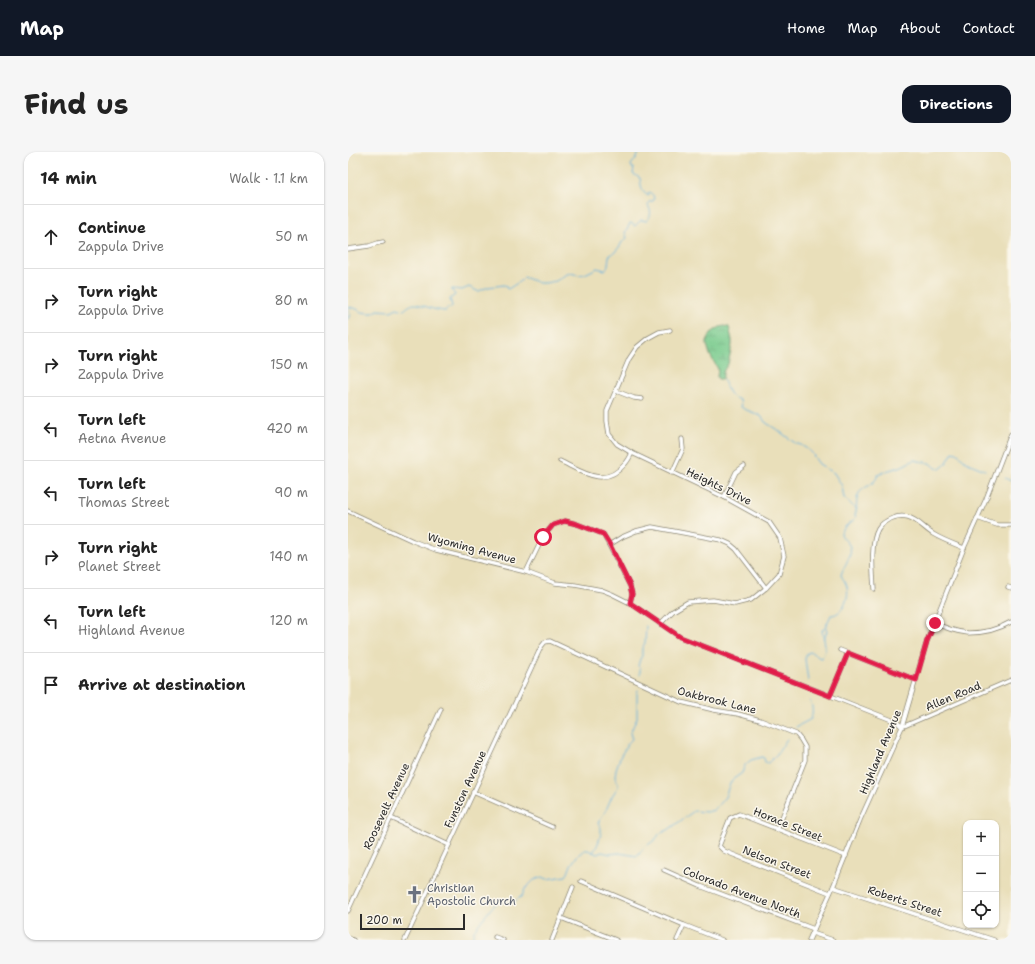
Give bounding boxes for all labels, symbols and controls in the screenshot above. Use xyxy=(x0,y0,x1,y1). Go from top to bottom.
text: Map xyxy=(20,16,64,41)
text: Home xyxy=(787,19,826,37)
text: Map xyxy=(848,19,878,37)
text: About xyxy=(900,19,941,37)
text: Contact xyxy=(963,19,1015,37)
text: Find us xyxy=(24,85,129,123)
button: Directions xyxy=(902,85,1011,123)
text: 14 min xyxy=(40,167,97,189)
text: Walk · 1.1 km xyxy=(229,170,308,187)
text: Continue xyxy=(78,218,146,238)
icon: ahead xyxy=(40,226,62,248)
text: 50 m xyxy=(275,228,308,245)
text: Zappula Drive xyxy=(78,238,164,255)
text: Turn right xyxy=(78,282,158,302)
icon: right xyxy=(40,290,62,312)
text: 80 m xyxy=(274,292,308,309)
text: Zappula Drive xyxy=(78,302,164,319)
text: Turn right xyxy=(78,346,158,366)
icon: right xyxy=(40,354,62,376)
text: 150 m xyxy=(270,356,308,373)
text: Zappula Drive xyxy=(78,366,164,383)
text: Turn left xyxy=(78,410,146,430)
icon: left xyxy=(40,418,62,440)
text: 420 m xyxy=(266,420,308,437)
text: Aetna Avenue xyxy=(78,430,166,447)
street label: Heights Drive xyxy=(683,464,754,509)
text: Turn left xyxy=(78,474,146,494)
icon: left xyxy=(40,482,62,504)
text: 90 m xyxy=(274,484,308,501)
text: Thomas Street xyxy=(78,494,170,511)
route start xyxy=(534,528,552,546)
street label: Wyoming Avenue xyxy=(426,529,518,568)
text: Turn right xyxy=(78,538,158,558)
icon: right xyxy=(40,546,62,568)
text: 140 m xyxy=(269,548,308,565)
text: Planet Street xyxy=(78,558,161,575)
text: Turn left xyxy=(78,602,146,622)
icon: left xyxy=(40,610,62,632)
text: 120 m xyxy=(270,612,308,629)
route end xyxy=(926,614,944,632)
text: Highland Avenue xyxy=(78,622,185,639)
icon: arrive xyxy=(40,674,62,696)
text: Arrive at destination xyxy=(78,675,246,695)
street label: Allen Road xyxy=(923,678,983,715)
street label: Oakbrook Lane xyxy=(676,683,758,718)
street label: Highland Avenue xyxy=(856,708,905,797)
street label: Funston Avenue xyxy=(441,748,490,831)
street label: Roosevelt Avenue xyxy=(360,760,413,852)
street label: Horace Street xyxy=(751,804,825,845)
map controls xyxy=(963,820,999,928)
button: + xyxy=(963,820,999,856)
street label: Nelson Street xyxy=(740,842,814,883)
button: − xyxy=(963,856,999,892)
street label: Colorado Avenue North xyxy=(681,863,803,922)
place label: Christian Apostolic Church xyxy=(427,881,516,909)
street label: Roberts Street xyxy=(866,882,944,921)
church icon: Christian Apostolic Church xyxy=(404,884,424,904)
button: locate xyxy=(963,892,999,928)
scale bar xyxy=(360,912,465,931)
text: 200 m xyxy=(366,913,402,928)

